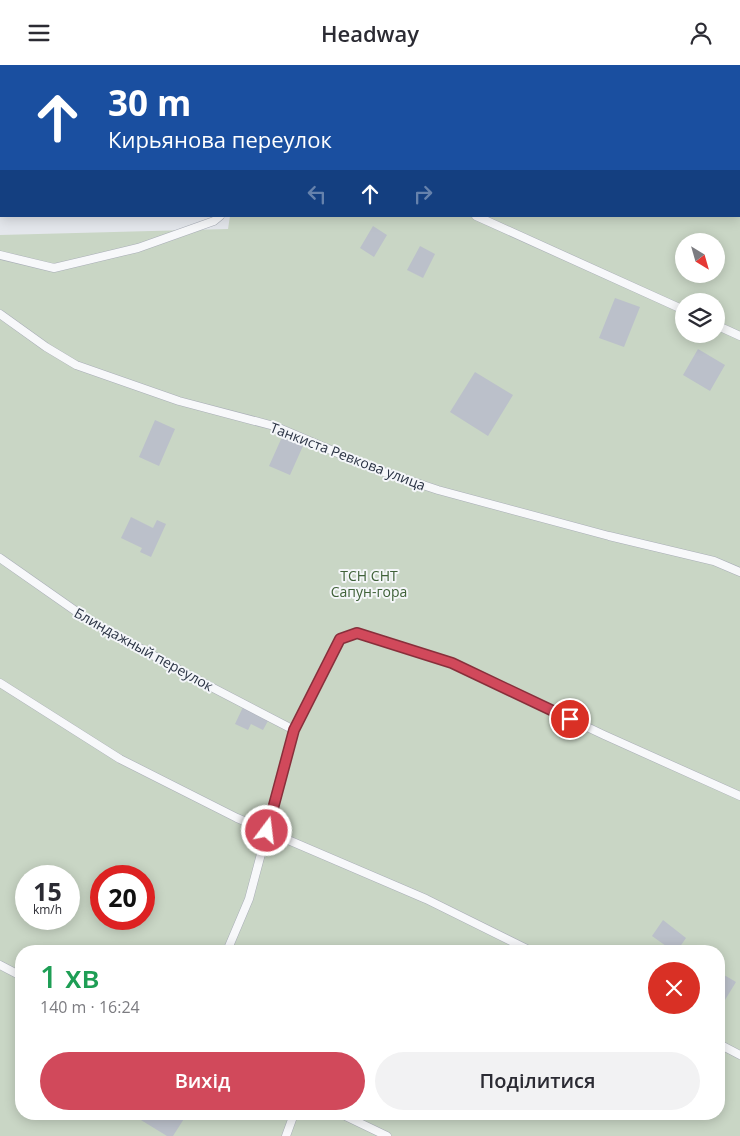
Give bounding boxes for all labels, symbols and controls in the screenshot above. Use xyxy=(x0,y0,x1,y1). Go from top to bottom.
text: Headway xyxy=(321,18,419,48)
icon: menu xyxy=(25,19,53,47)
icon: person xyxy=(687,19,715,47)
text: 30 m xyxy=(108,79,191,126)
icon: ahead xyxy=(25,85,90,150)
text: Кирьянова переулок xyxy=(108,124,332,154)
icon: left xyxy=(303,180,331,208)
icon: ahead xyxy=(356,180,384,208)
icon: right xyxy=(409,180,437,208)
north arrow xyxy=(675,233,725,283)
map controls xyxy=(675,233,725,343)
button: layers xyxy=(675,293,725,343)
street label: Танкиста Ревкова улица xyxy=(268,418,428,494)
park label: ТСН СНТ Сапун-гора xyxy=(331,566,407,601)
street label: Блиндажный переулок xyxy=(71,603,218,696)
pin xyxy=(549,698,591,740)
icon: arrive xyxy=(556,705,584,733)
position arrow xyxy=(240,804,292,856)
speed limit sign: 20 xyxy=(90,865,155,930)
text: 15 xyxy=(33,874,62,908)
text: km/h xyxy=(33,901,62,918)
text: 1 хв xyxy=(40,956,100,997)
button: close xyxy=(648,962,700,1014)
text: 140 m · 16:24 xyxy=(40,996,140,1018)
button: Вихід xyxy=(40,1052,365,1110)
button: Поділитися xyxy=(375,1052,700,1110)

